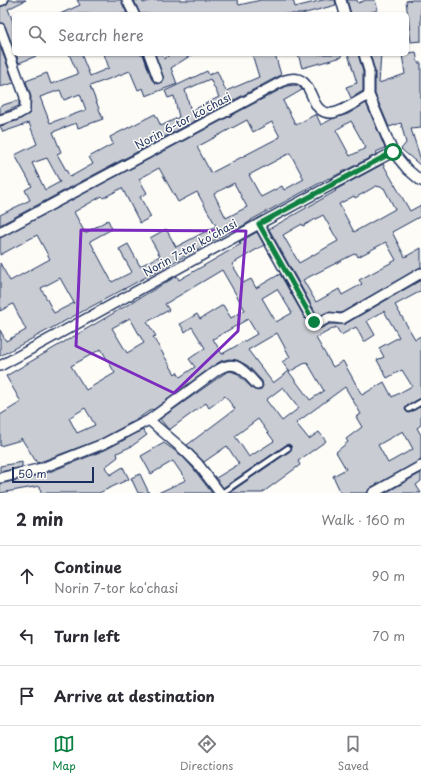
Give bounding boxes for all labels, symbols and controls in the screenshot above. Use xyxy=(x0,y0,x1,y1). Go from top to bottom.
search box xyxy=(12,12,409,56)
icon: search xyxy=(26,23,48,45)
text: Search here xyxy=(58,23,144,46)
street label: Norin 6-tor koʻchasi xyxy=(131,88,234,153)
route start xyxy=(384,143,402,161)
street label: Norin 7-tor koʻchasi xyxy=(140,215,240,281)
route end xyxy=(305,313,323,331)
scale bar xyxy=(12,465,94,484)
text: 50 m xyxy=(18,465,47,482)
text: 2 min xyxy=(16,506,63,532)
text: Walk · 160 m xyxy=(322,510,405,529)
text: Continue xyxy=(54,555,122,578)
icon: ahead xyxy=(16,565,38,587)
text: 90 m xyxy=(372,566,405,585)
text: Norin 7-tor koʻchasi xyxy=(54,578,178,597)
text: Turn left xyxy=(54,624,120,647)
icon: left xyxy=(16,625,38,647)
text: 70 m xyxy=(372,626,405,645)
text: Arrive at destination xyxy=(54,684,215,707)
icon: arrive xyxy=(16,685,38,707)
tab: Map xyxy=(52,733,76,774)
tab: Directions xyxy=(180,733,233,774)
tab: Saved xyxy=(338,733,369,774)

